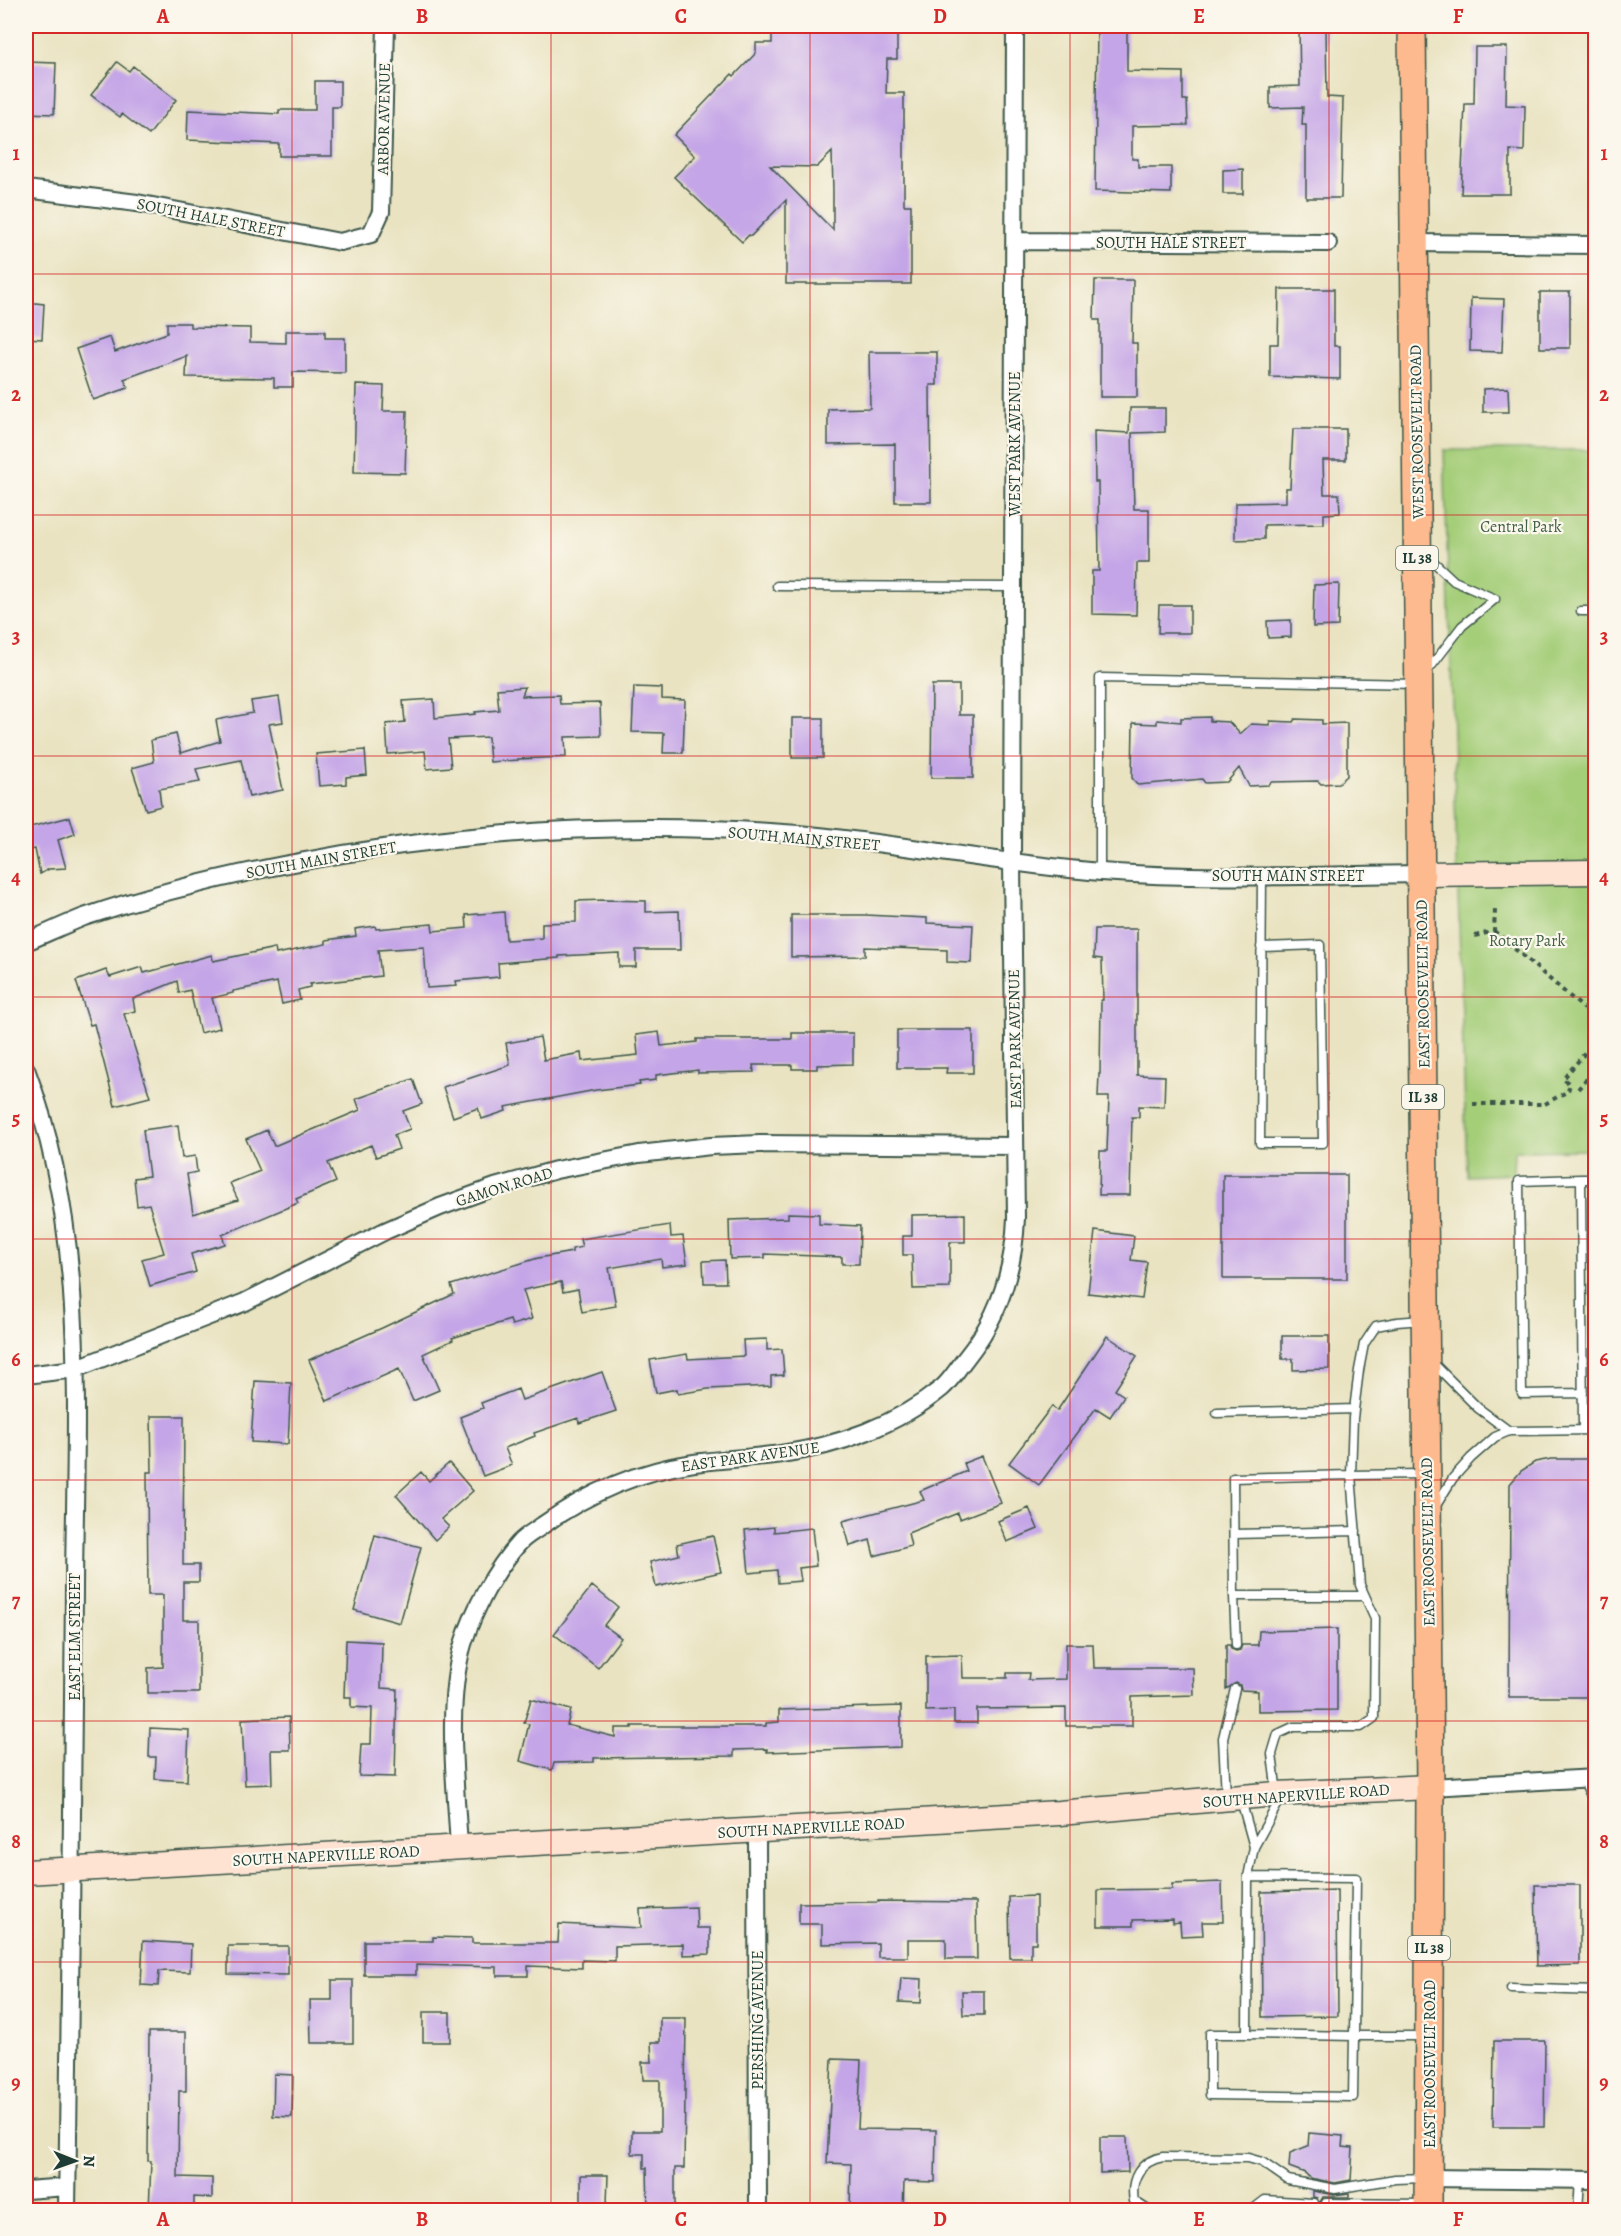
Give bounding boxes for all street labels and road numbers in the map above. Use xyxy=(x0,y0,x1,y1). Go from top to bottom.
street label: ARBOR AVENUE xyxy=(372,63,396,176)
street label: SOUTH HALE STREET xyxy=(135,193,287,243)
street label: SOUTH HALE STREET xyxy=(1096,232,1247,254)
street label: WEST ROOSEVELT ROAD xyxy=(1404,345,1430,520)
street label: WEST PARK AVENUE xyxy=(1004,371,1026,518)
road number: IL 38 xyxy=(1396,546,1438,570)
street label: SOUTH MAIN STREET xyxy=(727,821,881,857)
street label: SOUTH MAIN STREET xyxy=(244,836,398,884)
street label: SOUTH MAIN STREET xyxy=(1212,865,1364,887)
street label: EAST ROOSEVELT ROAD xyxy=(1411,900,1435,1068)
street label: EAST PARK AVENUE xyxy=(1003,969,1027,1109)
road number: IL 38 xyxy=(1402,1085,1444,1109)
street label: GAMON ROAD xyxy=(453,1162,555,1212)
street label: EAST PARK AVENUE xyxy=(679,1436,821,1478)
street label: EAST ROOSEVELT ROAD xyxy=(1416,1458,1440,1626)
street label: EAST ELM STREET xyxy=(64,1573,86,1701)
street label: SOUTH NAPERVILLE ROAD xyxy=(1202,1778,1390,1814)
street label: SOUTH NAPERVILLE ROAD xyxy=(717,1812,905,1844)
street label: SOUTH NAPERVILLE ROAD xyxy=(232,1840,420,1872)
road number: IL 38 xyxy=(1408,1936,1450,1960)
street label: PERSHING AVENUE xyxy=(747,1950,769,2090)
street label: EAST ROOSEVELT ROAD xyxy=(1419,1980,1441,2148)

